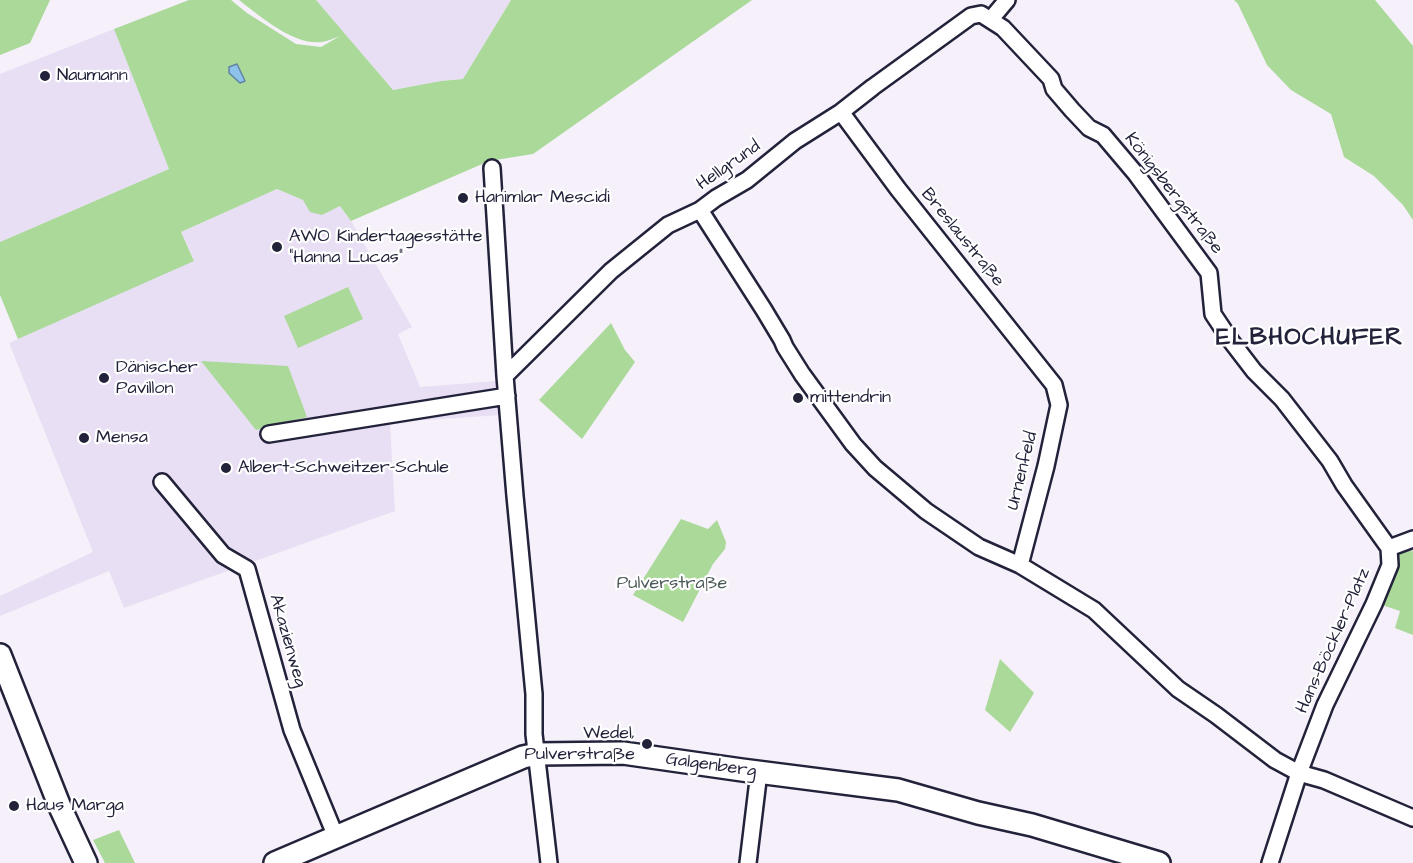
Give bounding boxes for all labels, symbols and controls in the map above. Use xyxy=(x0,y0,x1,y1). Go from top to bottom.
place label: Naumann xyxy=(57,65,128,87)
marker: Naumann xyxy=(38,69,52,83)
street label: Königsbergstraße xyxy=(1119,129,1227,259)
street label: Hellgrund xyxy=(693,136,765,196)
street label: Breslaustraße xyxy=(916,184,1008,292)
place label: Hanimlar Mescidi xyxy=(475,187,610,209)
marker: Hanimlar Mescidi xyxy=(456,191,470,205)
place label: AWO Kindertagesstätte "Hanna Lucas" xyxy=(289,226,482,268)
marker: AWO Kindertagesstätte "Hanna Lucas" xyxy=(270,240,284,254)
district label: ELBHOCHUFER xyxy=(1216,325,1404,353)
place label: Dänischer Pavillon xyxy=(116,357,198,400)
marker: Dänischer Pavillon xyxy=(97,371,111,385)
place label: mittendrin xyxy=(810,387,891,409)
marker: mittendrin xyxy=(791,391,805,405)
place label: Mensa xyxy=(96,427,148,449)
street label: Urnenfeld xyxy=(1003,429,1043,513)
marker: Mensa xyxy=(77,431,91,445)
place label: Albert-Schweitzer-Schule xyxy=(238,457,449,479)
marker: Albert-Schweitzer-Schule xyxy=(219,461,233,475)
street label: Hans-Böckler-Platz xyxy=(1292,565,1376,717)
park label: Pulverstraße xyxy=(617,573,727,595)
street label: Akazienweg xyxy=(263,592,311,690)
place label: Wedel, Pulverstraße xyxy=(525,723,635,766)
marker: Wedel, Pulverstraße xyxy=(640,737,654,751)
street label: Galgenberg xyxy=(664,749,758,783)
place label: Haus Marga xyxy=(26,795,124,817)
marker: Haus Marga xyxy=(7,799,21,813)

